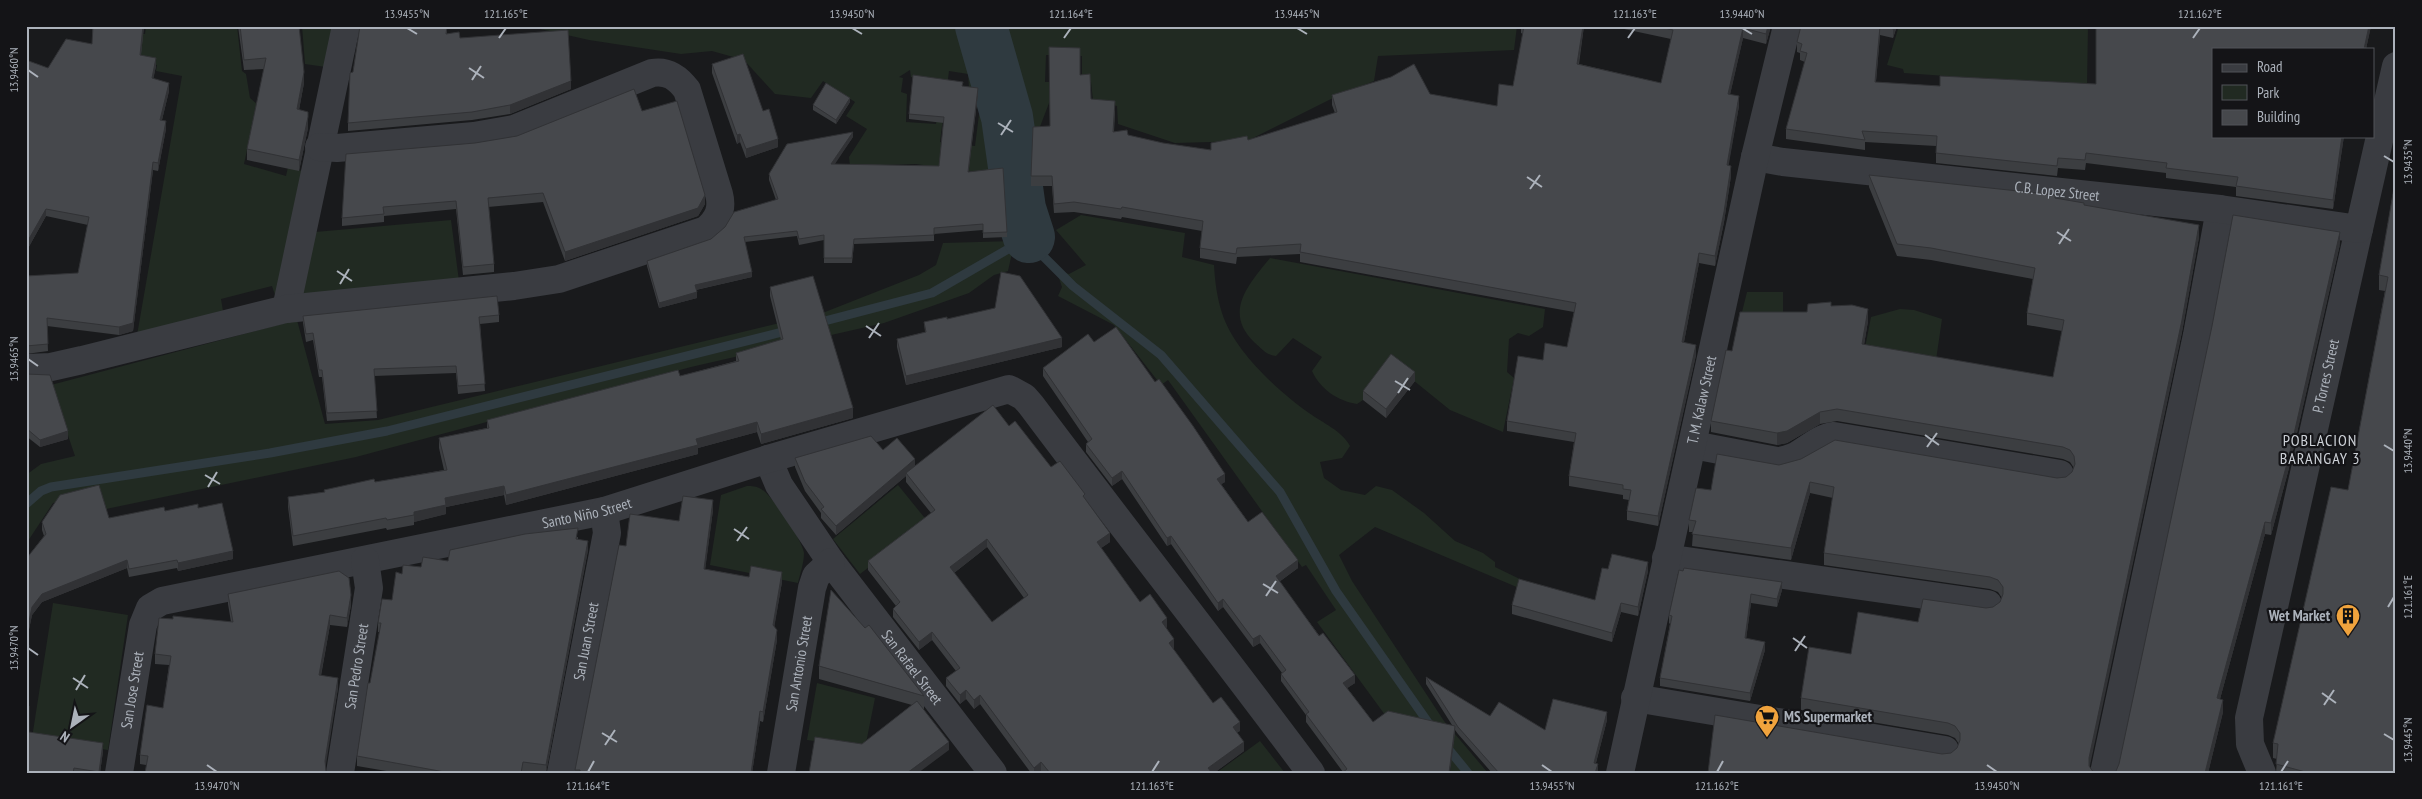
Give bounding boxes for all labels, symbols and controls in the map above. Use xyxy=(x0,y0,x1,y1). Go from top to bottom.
text: 13.9455°N xyxy=(384,6,430,21)
text: 121.165°E xyxy=(484,6,528,21)
text: 13.9450°N xyxy=(829,6,875,21)
text: 121.164°E xyxy=(1049,6,1093,21)
text: 13.9445°N xyxy=(1274,6,1320,21)
text: 121.163°E xyxy=(1613,6,1657,21)
text: 13.9440°N xyxy=(1719,6,1765,21)
text: 121.162°E xyxy=(2178,6,2222,21)
text: 13.9460°N xyxy=(6,47,21,93)
legend xyxy=(2212,48,2374,138)
text: Road xyxy=(2257,57,2283,76)
text: Park xyxy=(2257,83,2279,102)
text: Building xyxy=(2257,107,2300,126)
text: 13.9435°N xyxy=(2400,139,2415,185)
street label: C.B. Lopez Street xyxy=(2014,177,2101,205)
text: 13.9465°N xyxy=(6,336,21,382)
street label: P. Torres Street xyxy=(2308,337,2343,415)
street label: T. M. Kalaw Street xyxy=(1682,354,1720,446)
text: 13.9440°N xyxy=(2400,428,2415,474)
district label: POBLACION BARANGAY 3 xyxy=(2280,430,2360,468)
street label: Santo Niño Street xyxy=(540,493,634,532)
text: 121.161°E xyxy=(2400,575,2415,619)
street label: San Juan Street xyxy=(569,601,603,682)
building icon: Wet Market xyxy=(2335,603,2361,637)
place label: Wet Market xyxy=(2268,606,2331,625)
street label: San Antonio Street xyxy=(781,614,816,713)
street label: San Pedro Street xyxy=(340,622,372,710)
text: 13.9470°N xyxy=(6,625,21,671)
street label: San Rafael Street xyxy=(878,626,947,708)
street label: San Jose Street xyxy=(116,650,148,730)
north arrow xyxy=(48,702,98,752)
supermarket icon: MS Supermarket xyxy=(1754,704,1780,738)
place label: MS Supermarket xyxy=(1784,707,1872,726)
text: 13.9445°N xyxy=(2400,717,2415,763)
text: N xyxy=(57,727,73,747)
text: 13.9470°N xyxy=(194,778,240,793)
text: 121.164°E xyxy=(566,778,610,793)
text: 121.163°E xyxy=(1130,778,1174,793)
text: 13.9455°N xyxy=(1529,778,1575,793)
text: 121.162°E xyxy=(1695,778,1739,793)
text: 13.9450°N xyxy=(1974,778,2020,793)
text: 121.161°E xyxy=(2259,778,2303,793)

